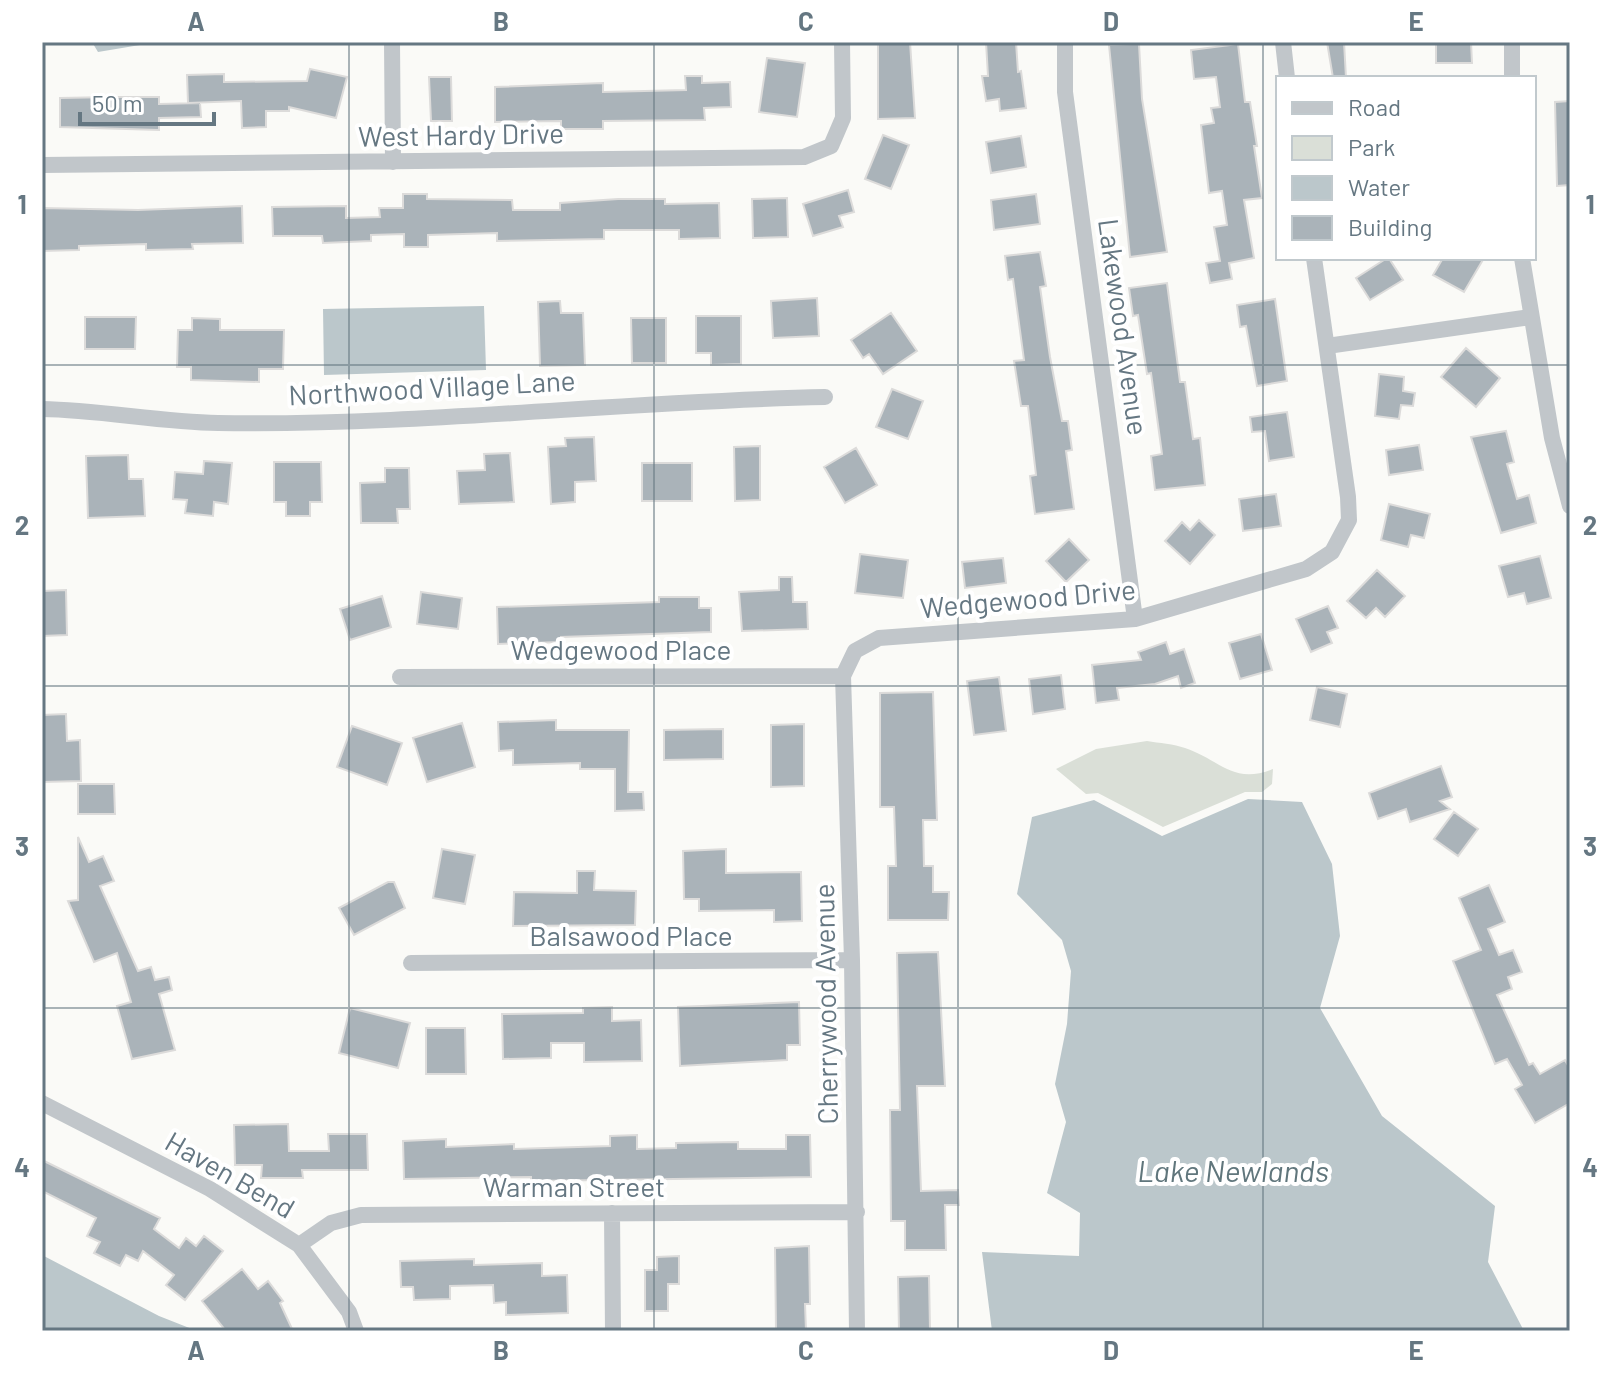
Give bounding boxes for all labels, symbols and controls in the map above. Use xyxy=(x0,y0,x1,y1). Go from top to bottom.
text: A xyxy=(187,5,205,36)
text: B xyxy=(493,5,509,36)
text: C xyxy=(798,5,814,36)
text: D xyxy=(1103,5,1119,36)
text: E xyxy=(1408,5,1424,36)
scale bar xyxy=(80,76,214,126)
legend xyxy=(1276,76,1536,260)
text: 50 m xyxy=(92,88,143,117)
text: Road xyxy=(1348,92,1401,121)
street label: West Hardy Drive xyxy=(358,115,564,153)
text: Park xyxy=(1348,132,1395,161)
text: Water xyxy=(1348,172,1410,201)
text: 1 xyxy=(17,188,27,219)
text: 1 xyxy=(1585,188,1595,219)
text: Building xyxy=(1348,212,1432,241)
street label: Lakewood Avenue xyxy=(1092,216,1156,437)
street label: Northwood Village Lane xyxy=(288,363,576,411)
text: 2 xyxy=(15,509,29,540)
text: 2 xyxy=(1583,509,1597,540)
street label: Wedgewood Drive xyxy=(919,572,1137,624)
street label: Wedgewood Place xyxy=(511,632,731,666)
text: 3 xyxy=(15,830,29,861)
text: 3 xyxy=(1583,830,1597,861)
street label: Cherrywood Avenue xyxy=(806,883,844,1125)
street label: Balsawood Place xyxy=(529,918,733,952)
street label: Haven Bend xyxy=(160,1124,301,1225)
text: 4 xyxy=(14,1151,30,1182)
text: 4 xyxy=(1582,1151,1598,1182)
water label: Lake Newlands xyxy=(1137,1152,1329,1188)
street label: Warman Street xyxy=(483,1169,665,1203)
text: A xyxy=(187,1334,205,1365)
text: B xyxy=(493,1334,509,1365)
text: C xyxy=(798,1334,814,1365)
text: D xyxy=(1103,1334,1119,1365)
text: E xyxy=(1408,1334,1424,1365)

